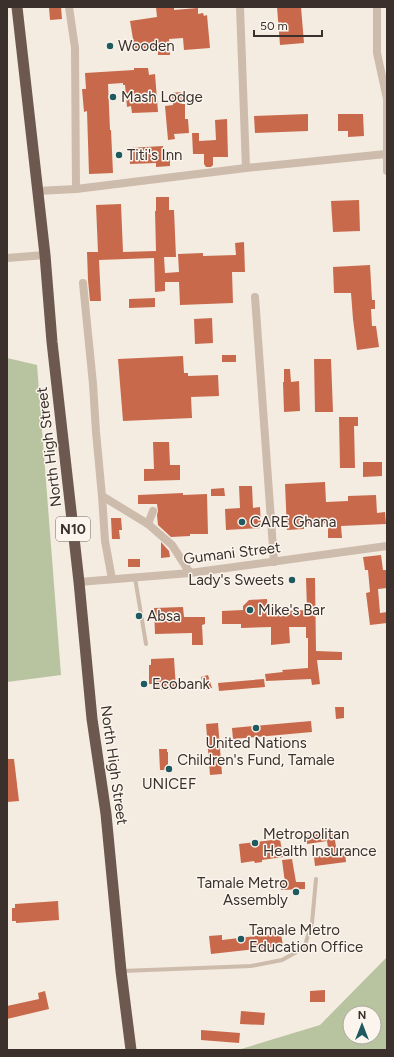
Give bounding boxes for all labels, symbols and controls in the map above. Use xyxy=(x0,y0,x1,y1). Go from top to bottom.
scale bar xyxy=(254,12,322,38)
text: 50 m xyxy=(260,19,288,33)
place label: Wooden xyxy=(118,37,175,55)
marker: Wooden xyxy=(105,41,115,51)
place label: Mash Lodge xyxy=(121,88,203,106)
marker: Mash Lodge xyxy=(108,92,118,102)
place label: Titi's Inn xyxy=(127,146,182,164)
marker: Titi's Inn xyxy=(114,150,124,160)
street label: North High Street xyxy=(33,386,65,508)
place label: CARE Ghana xyxy=(250,513,336,531)
road number: N10 xyxy=(56,517,90,541)
marker: CARE Ghana xyxy=(237,517,247,527)
street label: Gumani Street xyxy=(182,538,282,568)
place label: Lady's Sweets xyxy=(188,571,284,589)
marker: Lady's Sweets xyxy=(287,575,297,585)
place label: Mike's Bar xyxy=(258,601,325,619)
marker: Mike's Bar xyxy=(245,605,255,615)
place label: Absa xyxy=(147,607,181,625)
marker: Absa xyxy=(134,611,144,621)
place label: Ecobank xyxy=(152,675,211,693)
marker: Ecobank xyxy=(139,679,149,689)
street label: North High Street xyxy=(97,704,131,826)
marker: United Nations Children's Fund, Tamale xyxy=(251,723,261,733)
place label: United Nations Children's Fund, Tamale xyxy=(177,734,335,769)
marker: UNICEF xyxy=(164,764,174,774)
place label: UNICEF xyxy=(142,775,196,793)
place label: Metropolitan Health Insurance xyxy=(263,825,376,860)
marker: Metropolitan Health Insurance xyxy=(250,838,260,848)
place label: Tamale Metro Assembly xyxy=(197,874,288,909)
marker: Tamale Metro Assembly xyxy=(291,887,301,897)
place label: Tamale Metro Education Office xyxy=(249,921,363,956)
marker: Tamale Metro Education Office xyxy=(236,934,246,944)
north arrow xyxy=(342,1005,382,1045)
text: N xyxy=(358,1009,366,1022)

